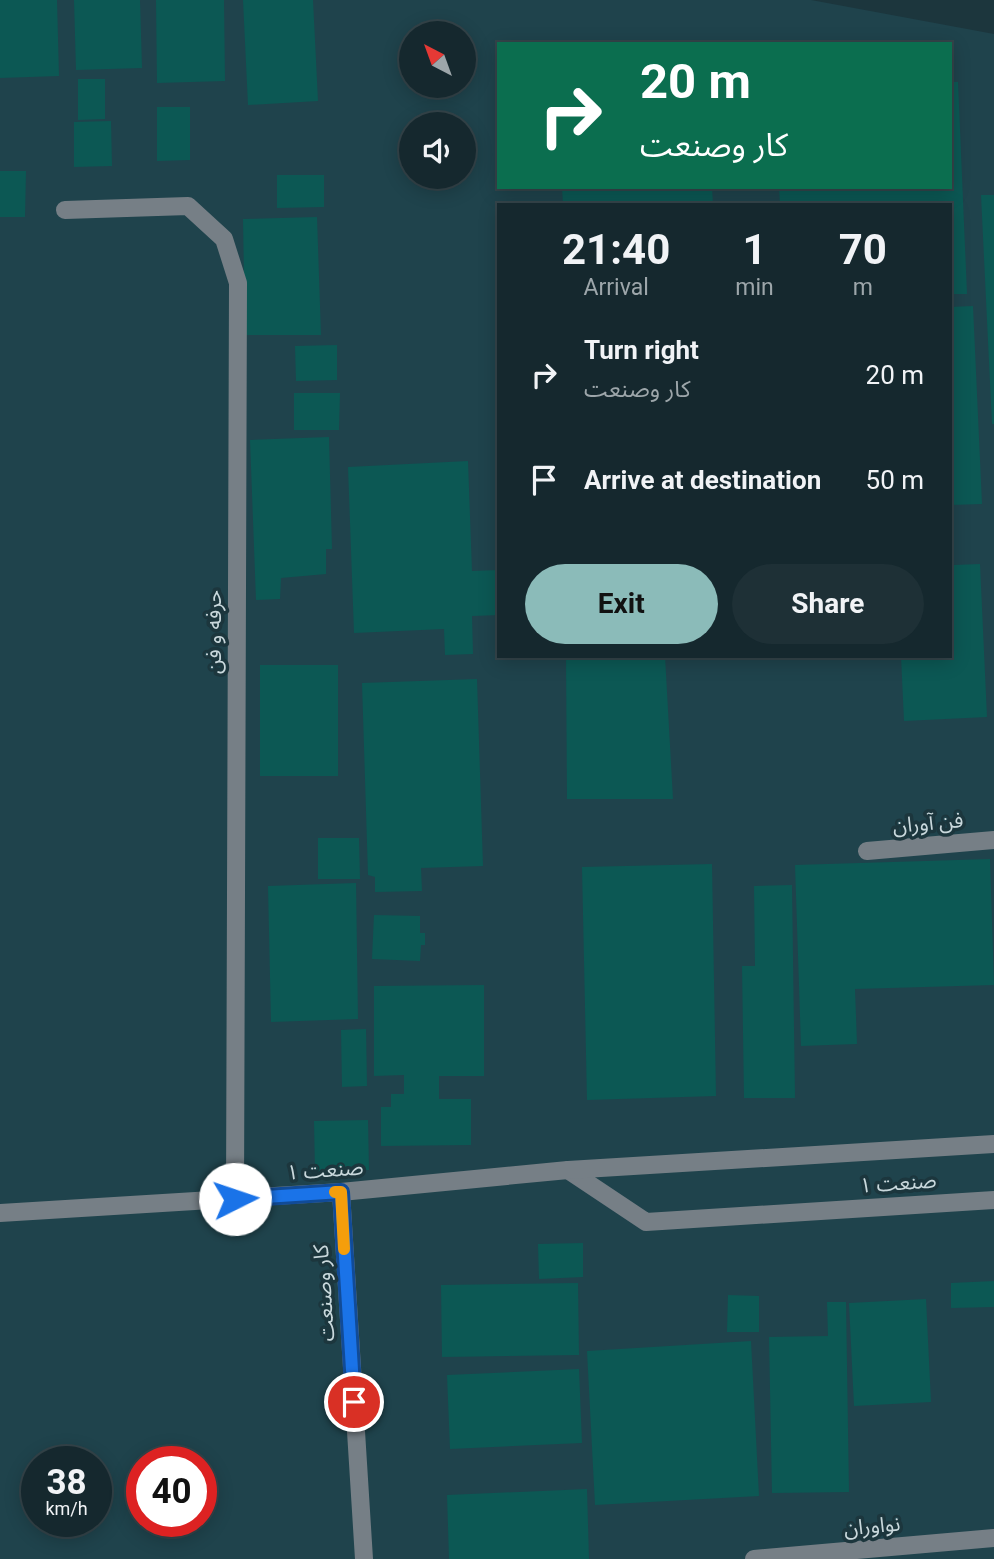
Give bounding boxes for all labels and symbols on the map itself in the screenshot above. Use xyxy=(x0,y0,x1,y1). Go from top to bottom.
north arrow xyxy=(399,21,476,98)
street label: حرفه و فن xyxy=(202,590,226,674)
street label: فن آوران xyxy=(892,808,964,838)
street label: صنعت ۱ xyxy=(286,1155,364,1185)
position arrow xyxy=(198,1162,272,1236)
street label: صنعت ۱ xyxy=(859,1168,937,1198)
street label: کار وصنعت xyxy=(309,1243,339,1342)
pin xyxy=(324,1372,384,1432)
speed limit sign: 40 xyxy=(126,1446,217,1537)
street label: نواوران xyxy=(843,1512,901,1540)

